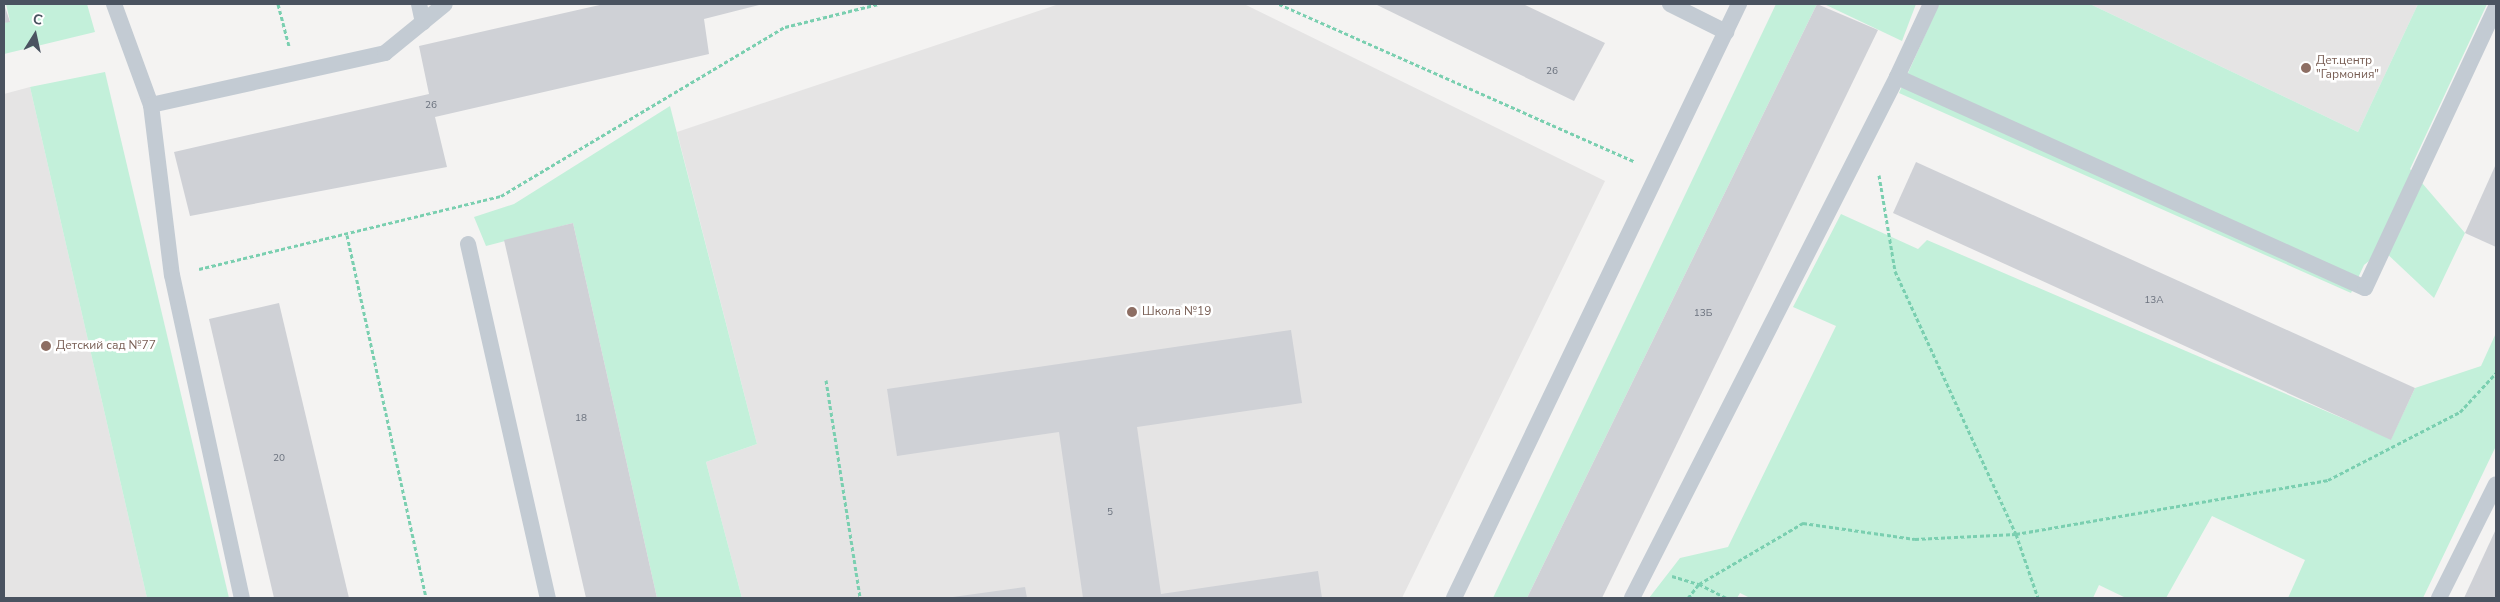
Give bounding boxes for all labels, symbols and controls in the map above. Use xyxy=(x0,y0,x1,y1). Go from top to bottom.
north arrow xyxy=(10,10,60,60)
text: С xyxy=(31,10,44,30)
place label: Дет.центр "Гармония" xyxy=(2316,54,2379,82)
marker: Дет.центр "Гармония" xyxy=(2300,62,2312,74)
house number: 26 xyxy=(1546,66,1558,78)
house number: 26 xyxy=(425,100,437,112)
house number: 13А xyxy=(2144,295,2164,307)
place label: Школа №19 xyxy=(1142,305,1211,319)
marker: Школа №19 xyxy=(1126,306,1138,318)
house number: 13Б xyxy=(1694,308,1712,320)
place label: Детский сад №77 xyxy=(56,339,156,353)
marker: Детский сад №77 xyxy=(40,340,52,352)
house number: 18 xyxy=(575,413,587,425)
house number: 20 xyxy=(273,453,285,465)
house number: 5 xyxy=(1107,507,1113,519)

